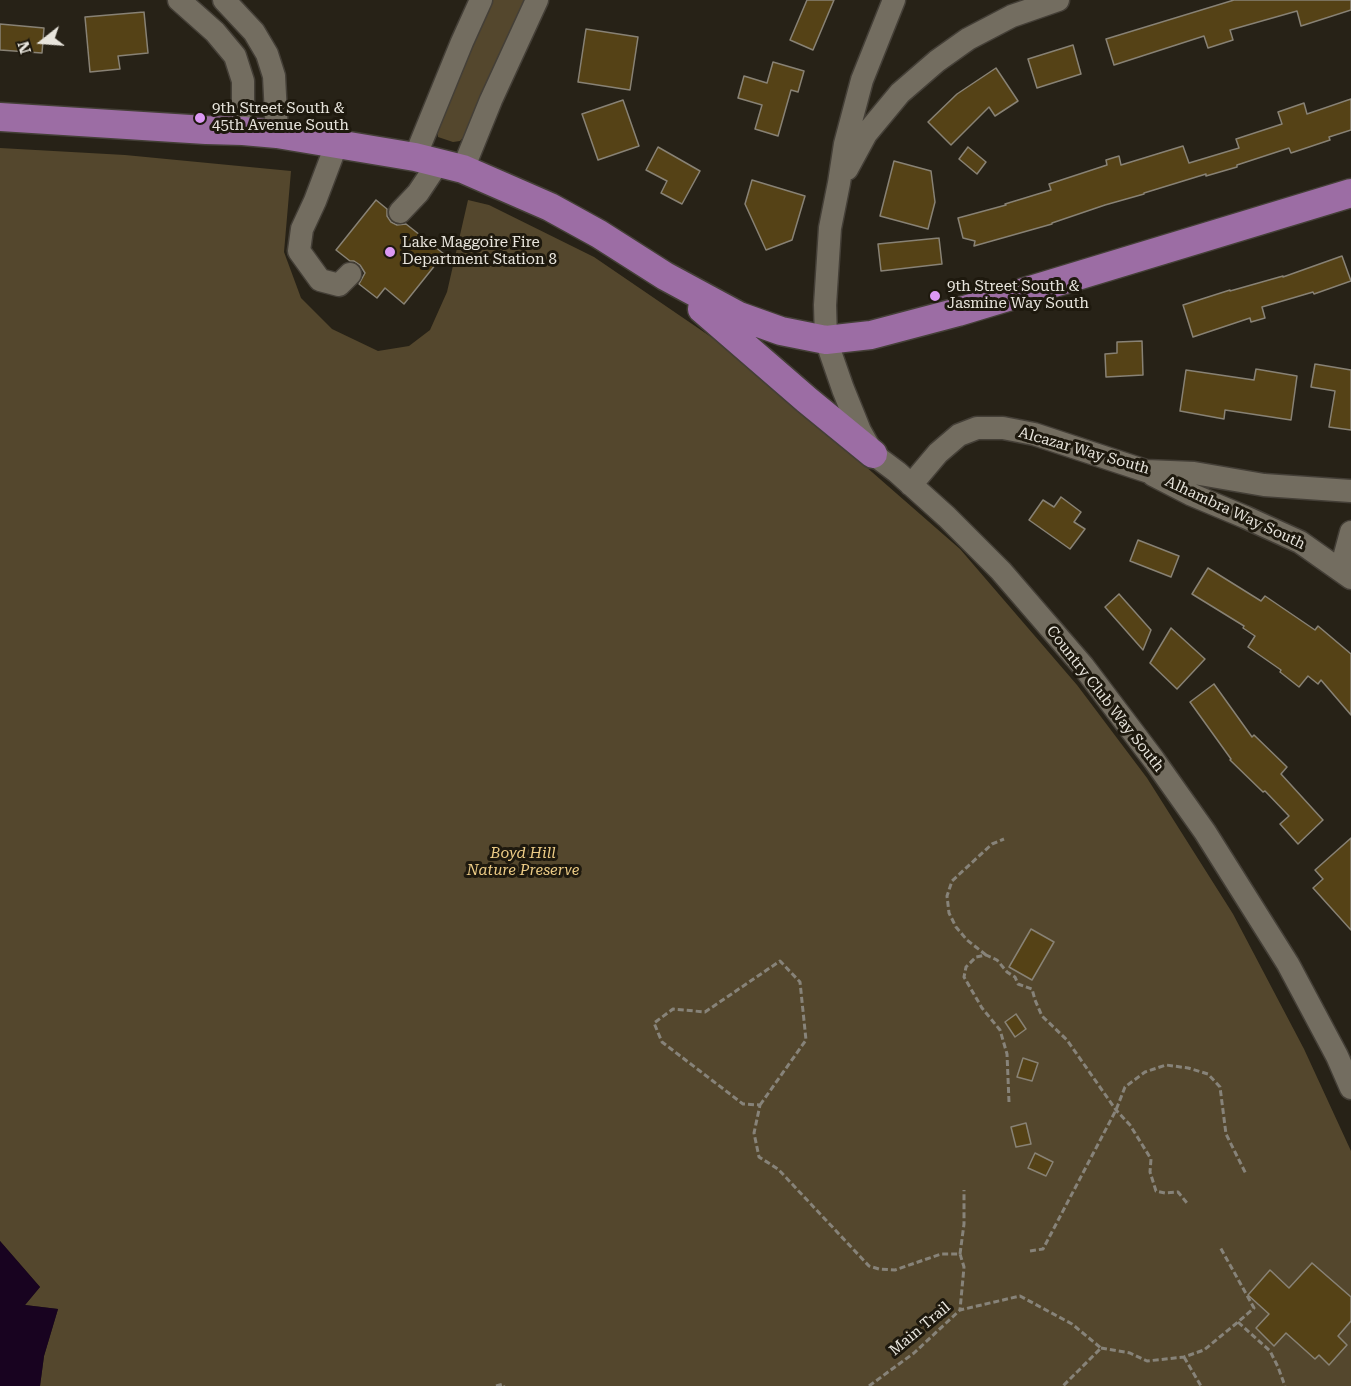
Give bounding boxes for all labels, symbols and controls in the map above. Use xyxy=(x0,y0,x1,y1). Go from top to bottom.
north arrow xyxy=(12,12,72,72)
text: N xyxy=(13,39,35,56)
place label: 9th Street South & 45th Avenue South xyxy=(212,100,349,135)
marker: 9th Street South & 45th Avenue South xyxy=(193,111,207,125)
place label: Lake Maggoire Fire Department Station 8 xyxy=(402,234,557,269)
marker: Lake Maggoire Fire Department Station 8 xyxy=(383,245,397,259)
place label: 9th Street South & Jasmine Way South xyxy=(947,278,1089,313)
marker: 9th Street South & Jasmine Way South xyxy=(928,289,942,303)
street label: Alcazar Way South xyxy=(1016,424,1152,478)
street label: Alhambra Way South xyxy=(1162,473,1308,553)
street label: Country Club Way South xyxy=(1042,622,1168,776)
park label: Boyd Hill Nature Preserve xyxy=(467,845,579,880)
street label: Main Trail xyxy=(886,1298,954,1360)

